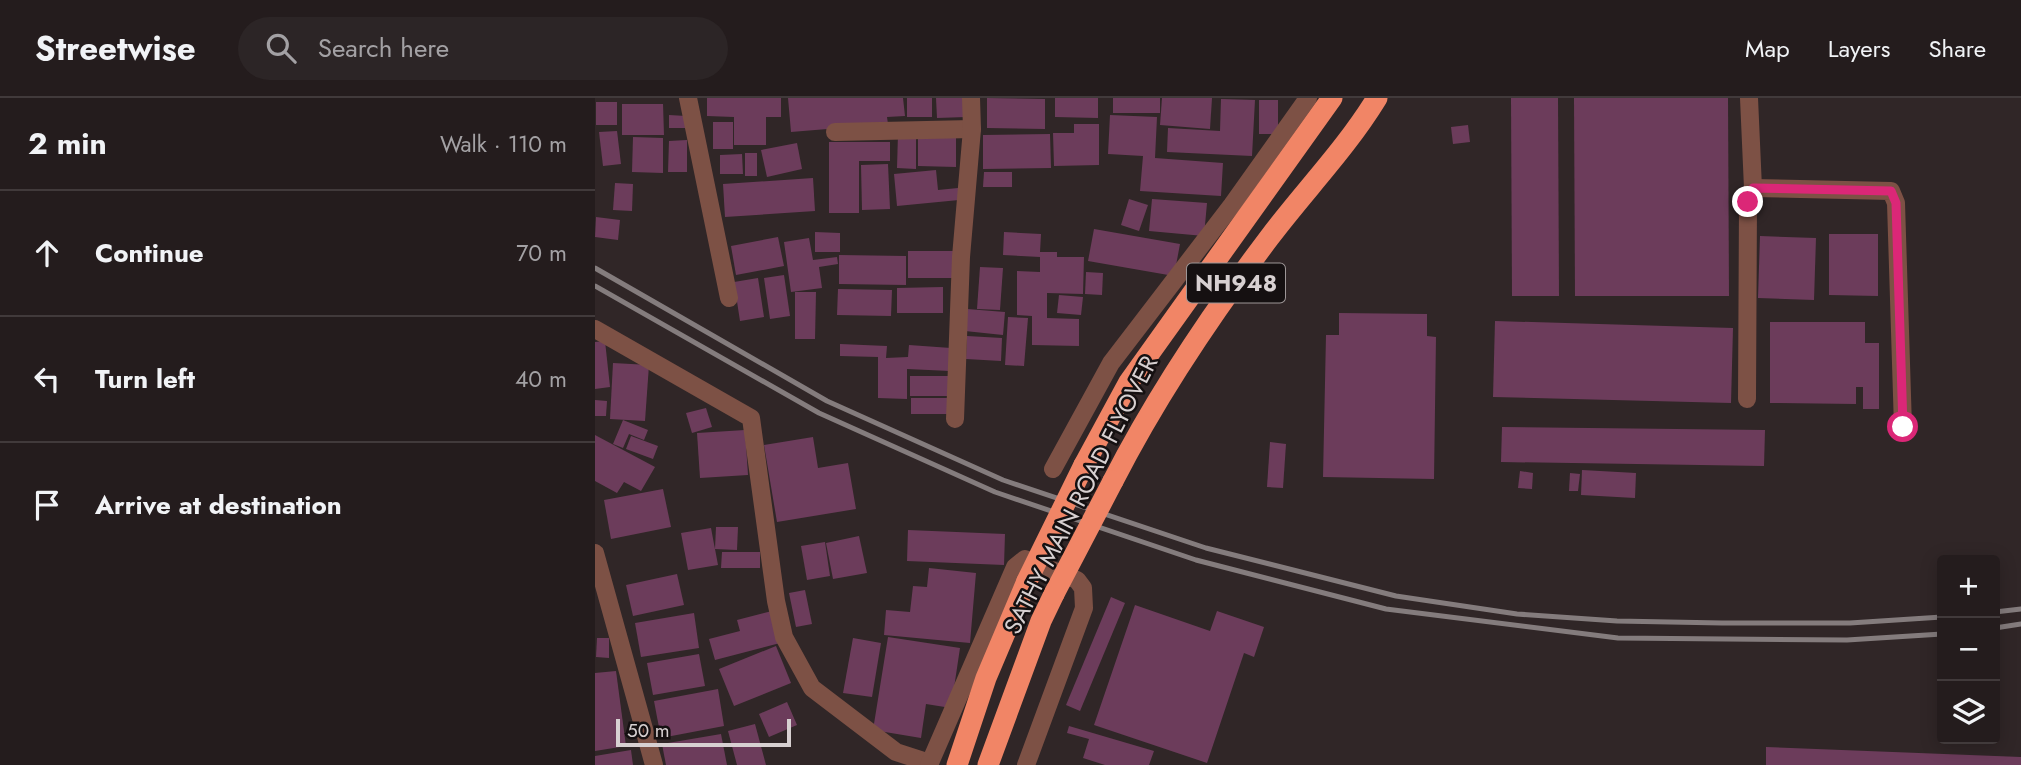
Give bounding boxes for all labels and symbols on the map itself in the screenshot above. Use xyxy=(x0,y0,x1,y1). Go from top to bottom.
route end xyxy=(1732,186,1763,217)
road number: NH948 xyxy=(1187,264,1285,302)
street label: SATHY MAIN ROAD FLYOVER xyxy=(995,349,1166,640)
route start xyxy=(1887,411,1918,442)
scale bar xyxy=(616,716,791,748)

